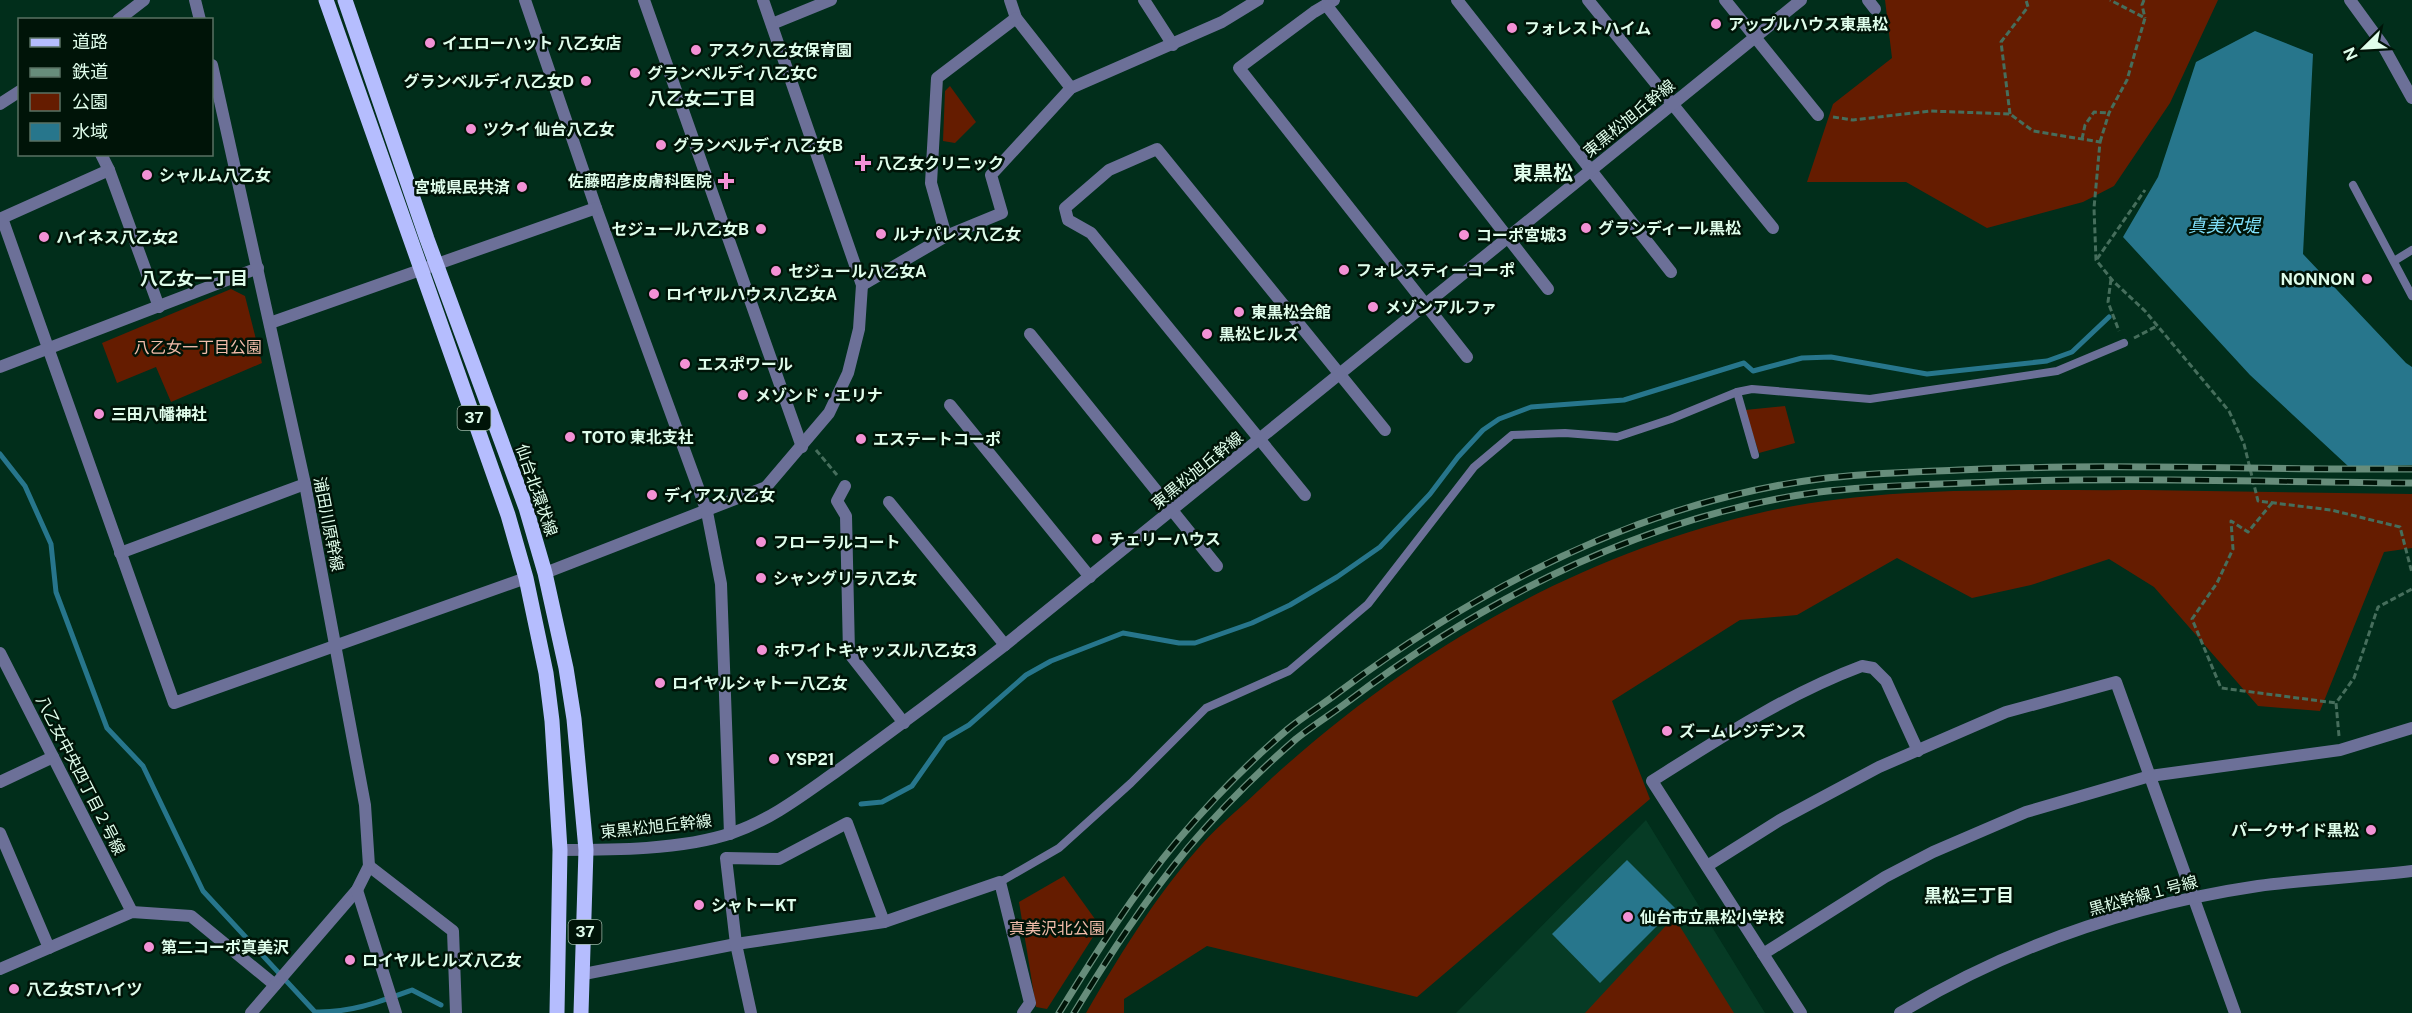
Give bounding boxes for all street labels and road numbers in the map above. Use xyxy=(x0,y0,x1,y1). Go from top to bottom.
street label: 東黒松旭丘幹線 xyxy=(1580,76,1679,161)
road number: 37 xyxy=(458,406,490,430)
street label: 東黒松旭丘幹線 xyxy=(1148,428,1247,513)
street label: 仙台北環状線 xyxy=(512,442,561,539)
street label: 浦田川原幹線 xyxy=(310,475,347,573)
street label: 八乙女中央四丁目２号線 xyxy=(32,692,129,858)
street label: 東黒松旭丘幹線 xyxy=(599,811,713,842)
street label: 黒松幹線１号線 xyxy=(2087,872,2200,919)
road number: 37 xyxy=(568,920,602,944)

